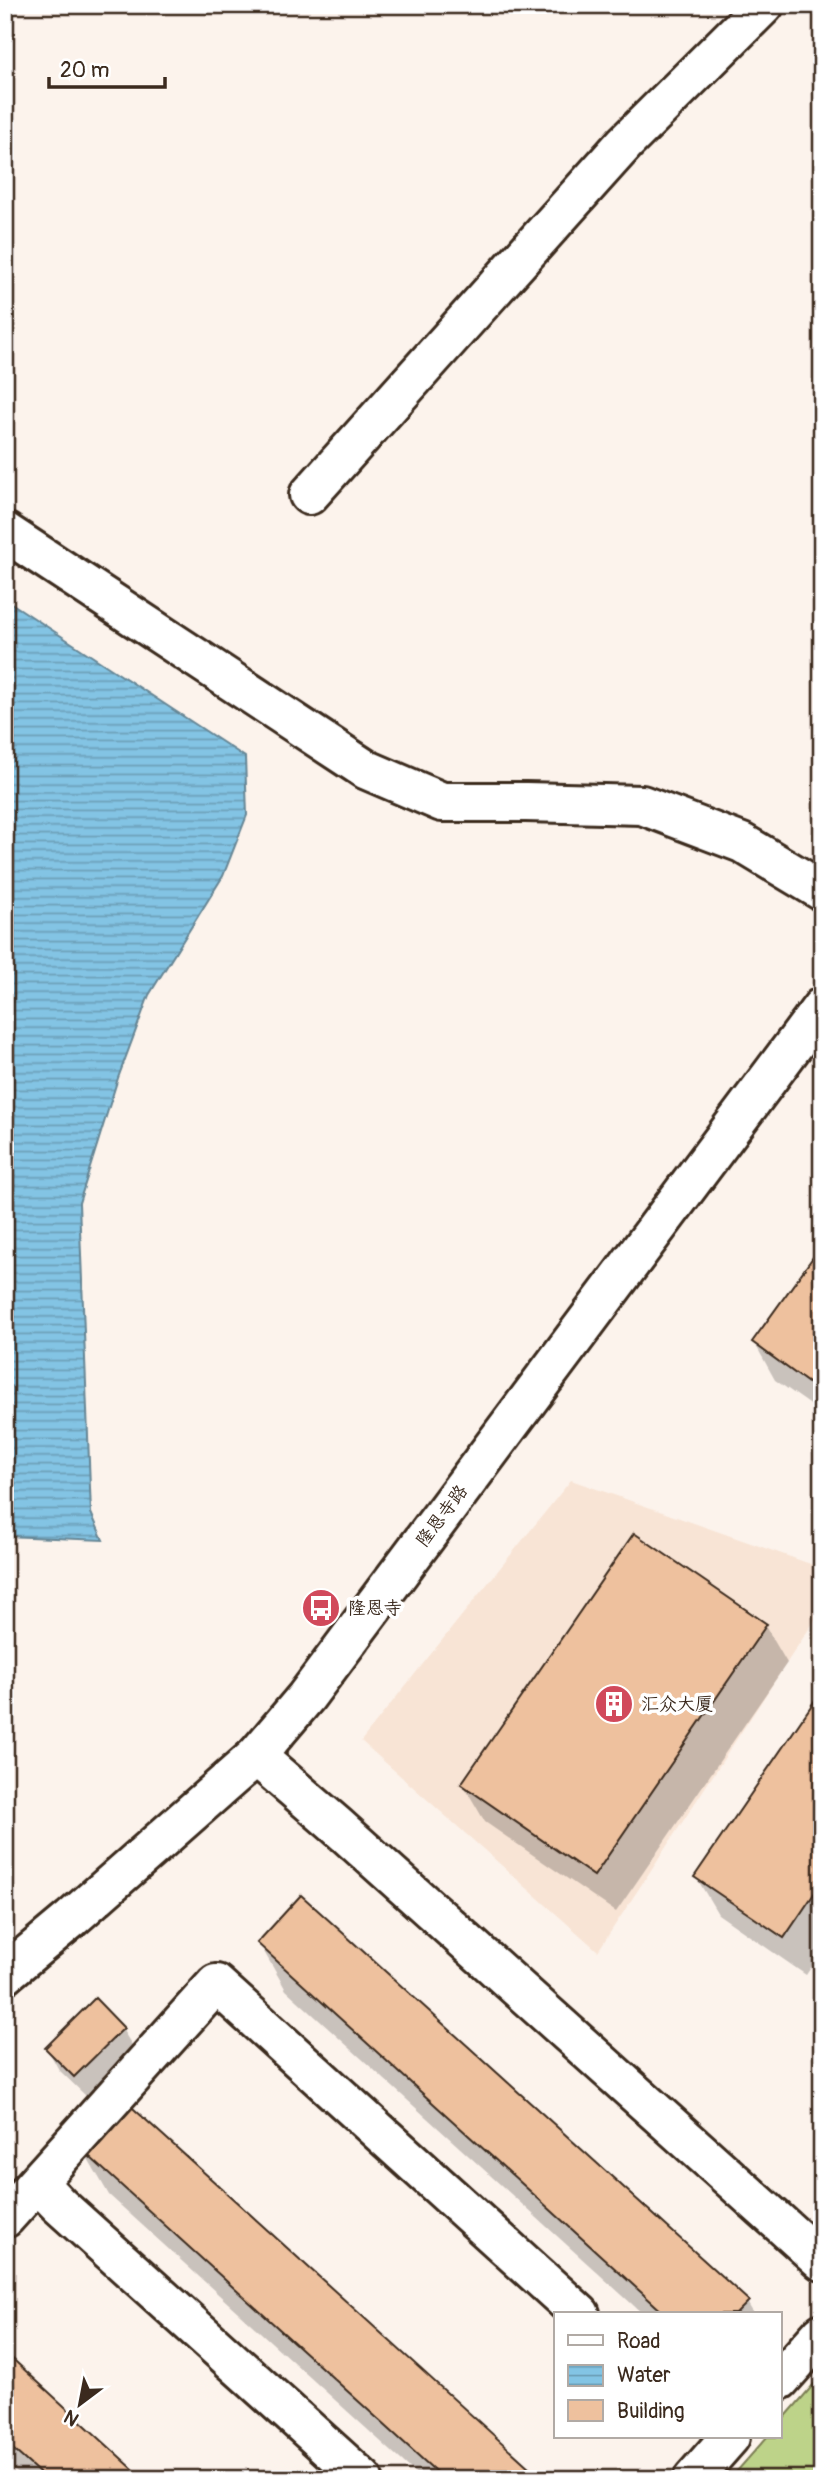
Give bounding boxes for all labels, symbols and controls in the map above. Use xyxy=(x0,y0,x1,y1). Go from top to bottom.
scale bar xyxy=(49,46,164,90)
text: 20 m xyxy=(60,57,109,84)
street label: 隆恩寺路 xyxy=(411,1480,473,1552)
bus stop icon: 隆恩寺 xyxy=(300,1587,342,1629)
place label: 隆恩寺 xyxy=(348,1597,402,1620)
building icon: 汇众大厦 xyxy=(593,1683,635,1725)
place label: 汇众大厦 xyxy=(641,1693,713,1716)
legend xyxy=(554,2312,782,2438)
text: Road xyxy=(617,2328,661,2355)
text: Water xyxy=(617,2362,671,2389)
north arrow xyxy=(46,2368,116,2438)
text: Building xyxy=(617,2398,684,2425)
text: N xyxy=(60,2404,83,2431)

